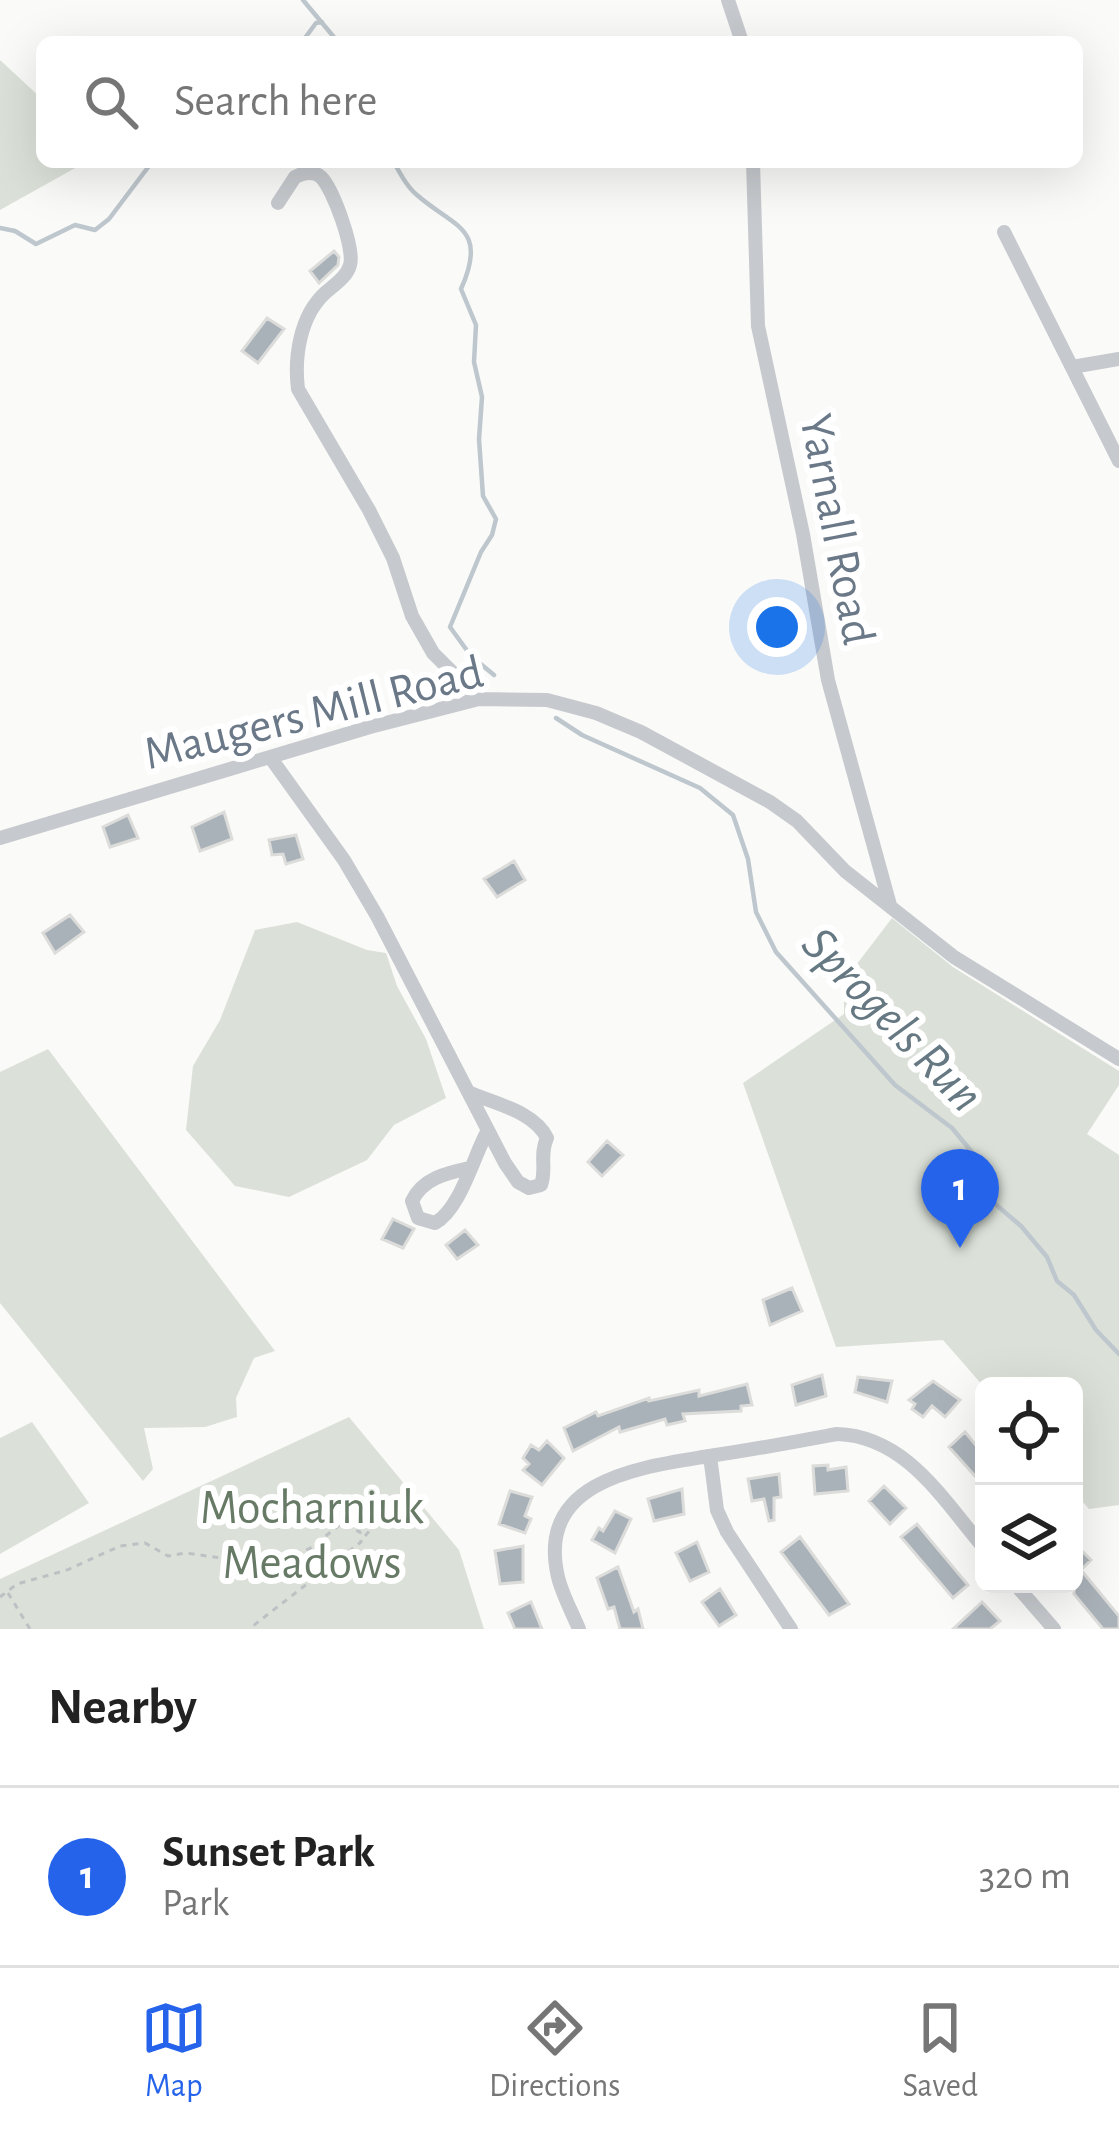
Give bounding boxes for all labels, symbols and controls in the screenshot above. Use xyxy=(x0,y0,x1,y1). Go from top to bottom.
search box xyxy=(36,36,1083,168)
icon: search xyxy=(78,69,144,135)
text: Search here xyxy=(174,79,377,124)
street label: Yarnall Road xyxy=(790,410,882,649)
your location xyxy=(747,597,807,657)
street label: Maugers Mill Road xyxy=(139,649,488,779)
water label: Sprogels Run xyxy=(792,918,992,1122)
pin: 1 xyxy=(921,1149,999,1248)
map controls xyxy=(975,1377,1083,1593)
button: locate xyxy=(975,1377,1083,1485)
park label: Mocharniuk Meadows xyxy=(200,1485,424,1588)
button: layers xyxy=(975,1485,1083,1593)
text: Nearby xyxy=(48,1682,197,1733)
text: Sunset Park xyxy=(162,1830,375,1875)
text: 1 xyxy=(80,1857,94,1896)
text: 320 m xyxy=(979,1857,1071,1896)
text: Park xyxy=(162,1884,229,1923)
tab: Map xyxy=(141,1995,207,2107)
tab: Directions xyxy=(489,1995,620,2107)
tab: Saved xyxy=(902,1995,978,2107)

